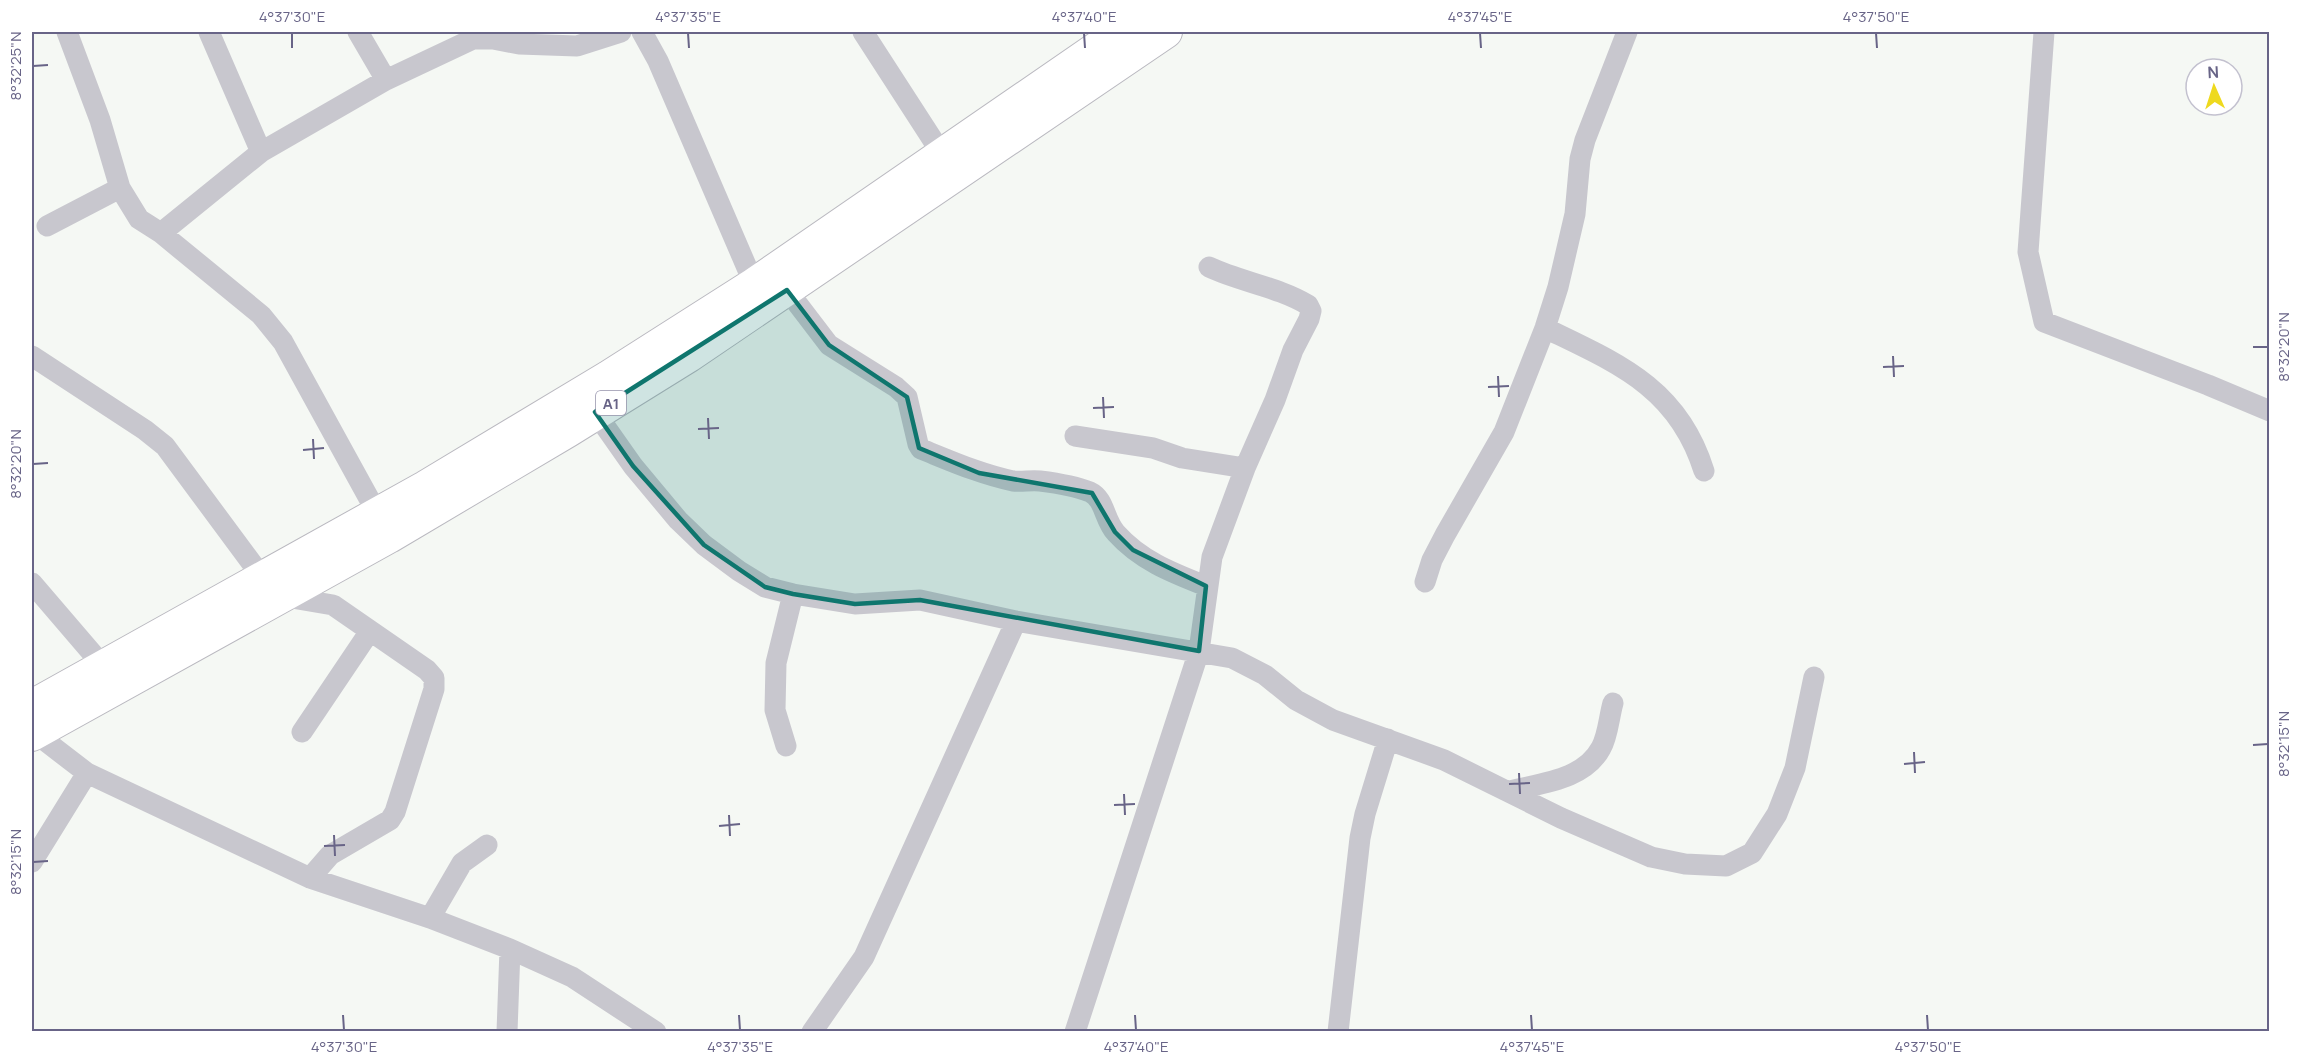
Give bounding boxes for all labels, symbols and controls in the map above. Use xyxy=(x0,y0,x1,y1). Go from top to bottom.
text: 4°37'30"E xyxy=(259,6,325,27)
text: 4°37'35"E xyxy=(655,6,721,27)
text: 4°37'40"E xyxy=(1051,6,1117,27)
text: 4°37'45"E xyxy=(1448,6,1512,27)
text: 4°37'50"E xyxy=(1843,6,1909,27)
text: 8°32'25"N xyxy=(5,32,26,100)
north arrow xyxy=(2184,57,2244,117)
text: N xyxy=(2207,61,2220,83)
text: 8°32'20"N xyxy=(2273,312,2294,382)
road number: A1 xyxy=(596,391,626,415)
text: 8°32'20"N xyxy=(5,429,26,499)
text: 8°32'15"N xyxy=(2273,711,2294,777)
text: 8°32'15"N xyxy=(5,829,26,895)
text: 4°37'30"E xyxy=(311,1036,377,1057)
text: 4°37'35"E xyxy=(707,1036,773,1057)
text: 4°37'40"E xyxy=(1103,1036,1169,1057)
text: 4°37'45"E xyxy=(1500,1036,1564,1057)
text: 4°37'50"E xyxy=(1895,1036,1961,1057)

